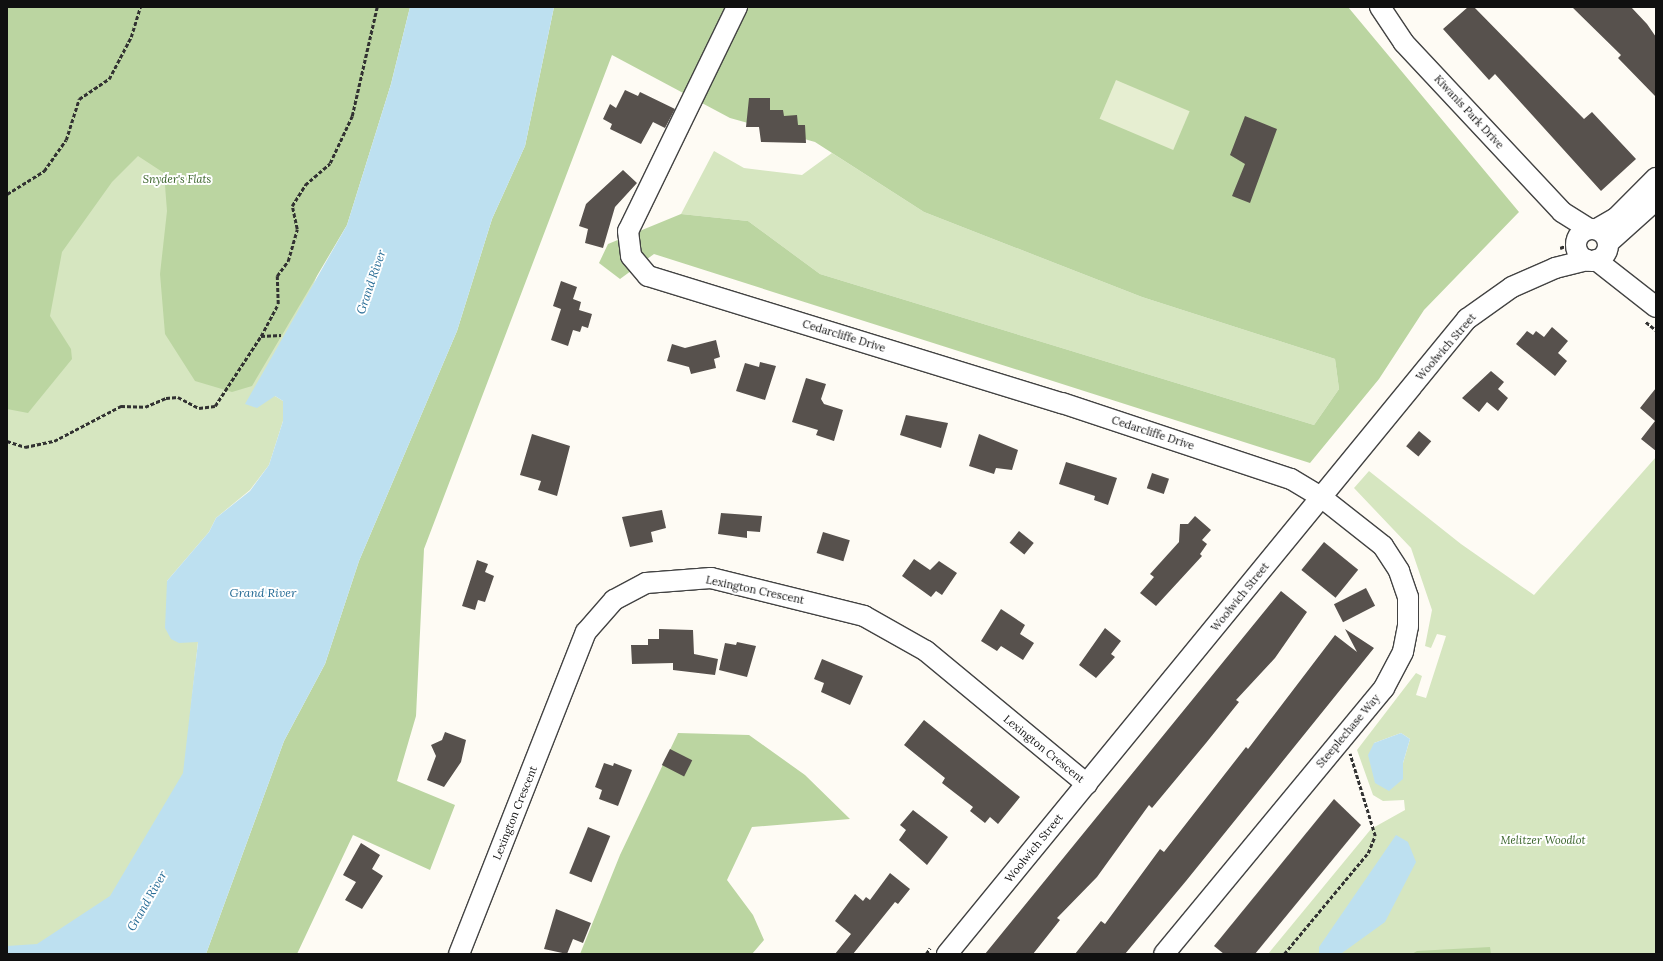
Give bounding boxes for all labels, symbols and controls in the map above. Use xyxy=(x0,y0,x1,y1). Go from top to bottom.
street label: Kiwanis Park Drive xyxy=(1431,72,1507,152)
park label: Snyder's Flats xyxy=(143,172,211,186)
water label: Grand River xyxy=(353,248,389,316)
street label: Woolwich Street xyxy=(1413,311,1479,383)
street label: Cedarcliffe Drive xyxy=(801,317,887,355)
street label: Cedarcliffe Drive xyxy=(1110,413,1196,453)
street label: Woolwich Street xyxy=(1208,560,1272,634)
street label: Lexington Crescent xyxy=(705,573,805,607)
water label: Grand River xyxy=(230,586,296,600)
street label: Steeplechase Way xyxy=(1313,692,1383,770)
street label: Lexington Crescent xyxy=(1001,712,1087,786)
street label: Lexington Crescent xyxy=(490,764,540,862)
street label: Woolwich Street xyxy=(1002,811,1066,885)
park label: Melitzer Woodlot xyxy=(1501,833,1585,847)
water label: Grand River xyxy=(124,868,170,934)

